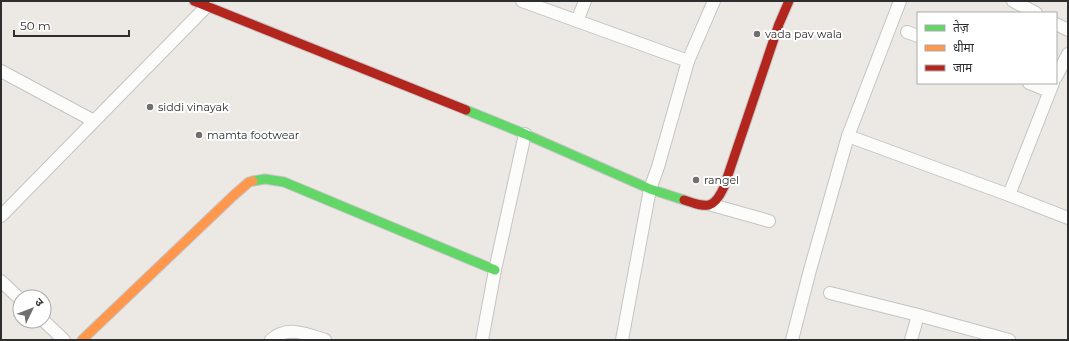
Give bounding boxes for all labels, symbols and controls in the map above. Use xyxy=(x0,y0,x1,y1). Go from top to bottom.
scale bar xyxy=(14,12,129,38)
legend xyxy=(917,12,1057,84)
text: 50 m xyxy=(20,18,51,33)
text: तेज़ xyxy=(953,20,970,35)
place label: vada pav wala xyxy=(765,27,842,41)
marker: vada pav wala xyxy=(752,29,762,39)
text: धीमा xyxy=(953,40,975,55)
text: जाम xyxy=(953,60,973,75)
place label: siddi vinayak xyxy=(158,100,229,114)
marker: siddi vinayak xyxy=(145,102,155,112)
place label: mamta footwear xyxy=(207,128,299,142)
marker: mamta footwear xyxy=(194,130,204,140)
place label: rangel xyxy=(704,173,739,187)
marker: rangel xyxy=(691,175,701,185)
north arrow xyxy=(12,289,52,329)
text: उ xyxy=(32,295,47,310)

